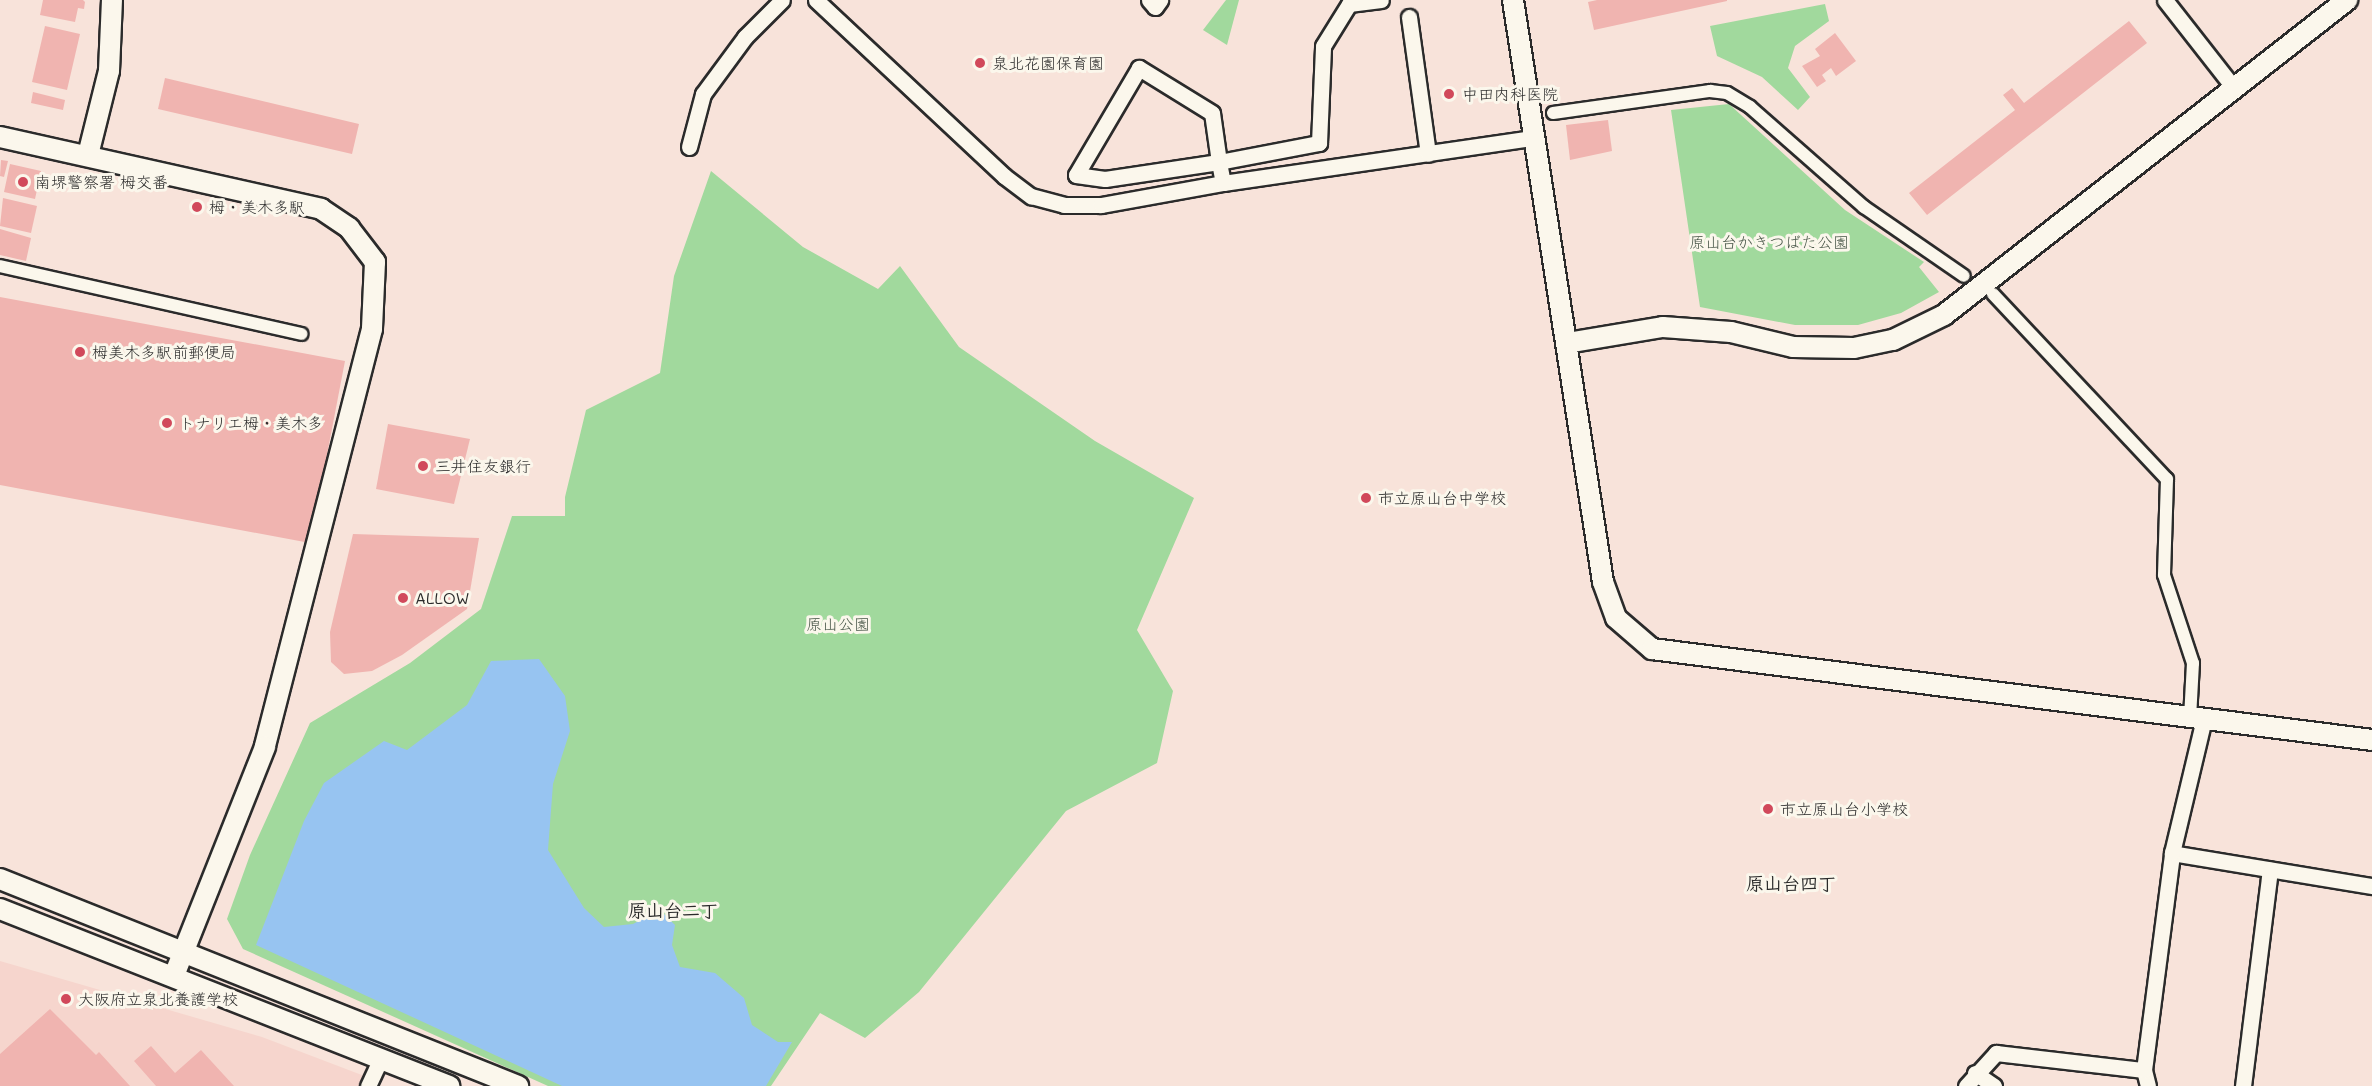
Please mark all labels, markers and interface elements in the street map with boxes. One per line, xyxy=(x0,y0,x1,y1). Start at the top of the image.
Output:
place label: 泉北花園保育園 xyxy=(992,53,1104,73)
marker: 泉北花園保育園 xyxy=(973,56,987,70)
place label: 中田内科医院 xyxy=(1462,84,1558,104)
marker: 中田内科医院 xyxy=(1440,85,1458,103)
place label: 南堺警察署 栂交番 xyxy=(35,172,168,192)
marker: 南堺警察署 栂交番 xyxy=(16,175,30,189)
place label: 栂・美木多駅 xyxy=(209,197,305,217)
marker: 栂・美木多駅 xyxy=(190,200,204,214)
park label: 原山台かきつばた公園 xyxy=(1689,232,1849,252)
place label: 栂美木多駅前郵便局 xyxy=(92,342,236,362)
marker: 栂美木多駅前郵便局 xyxy=(73,345,87,359)
place label: トナリエ栂・美木多 xyxy=(179,413,323,433)
marker: トナリエ栂・美木多 xyxy=(160,416,174,430)
place label: 三井住友銀行 xyxy=(435,456,531,476)
marker: 三井住友銀行 xyxy=(416,459,430,473)
place label: 市立原山台中学校 xyxy=(1378,488,1506,508)
marker: 市立原山台中学校 xyxy=(1359,491,1373,505)
place label: ALLOW xyxy=(415,588,470,608)
marker: ALLOW xyxy=(396,591,410,605)
park label: 原山公園 xyxy=(806,614,870,634)
place label: 市立原山台小学校 xyxy=(1780,799,1908,819)
marker: 市立原山台小学校 xyxy=(1761,802,1775,816)
district label: 原山台四丁 xyxy=(1746,872,1836,894)
district label: 原山台二丁 xyxy=(628,899,718,921)
place label: 大阪府立泉北養護学校 xyxy=(78,989,238,1009)
marker: 大阪府立泉北養護学校 xyxy=(59,992,73,1006)

